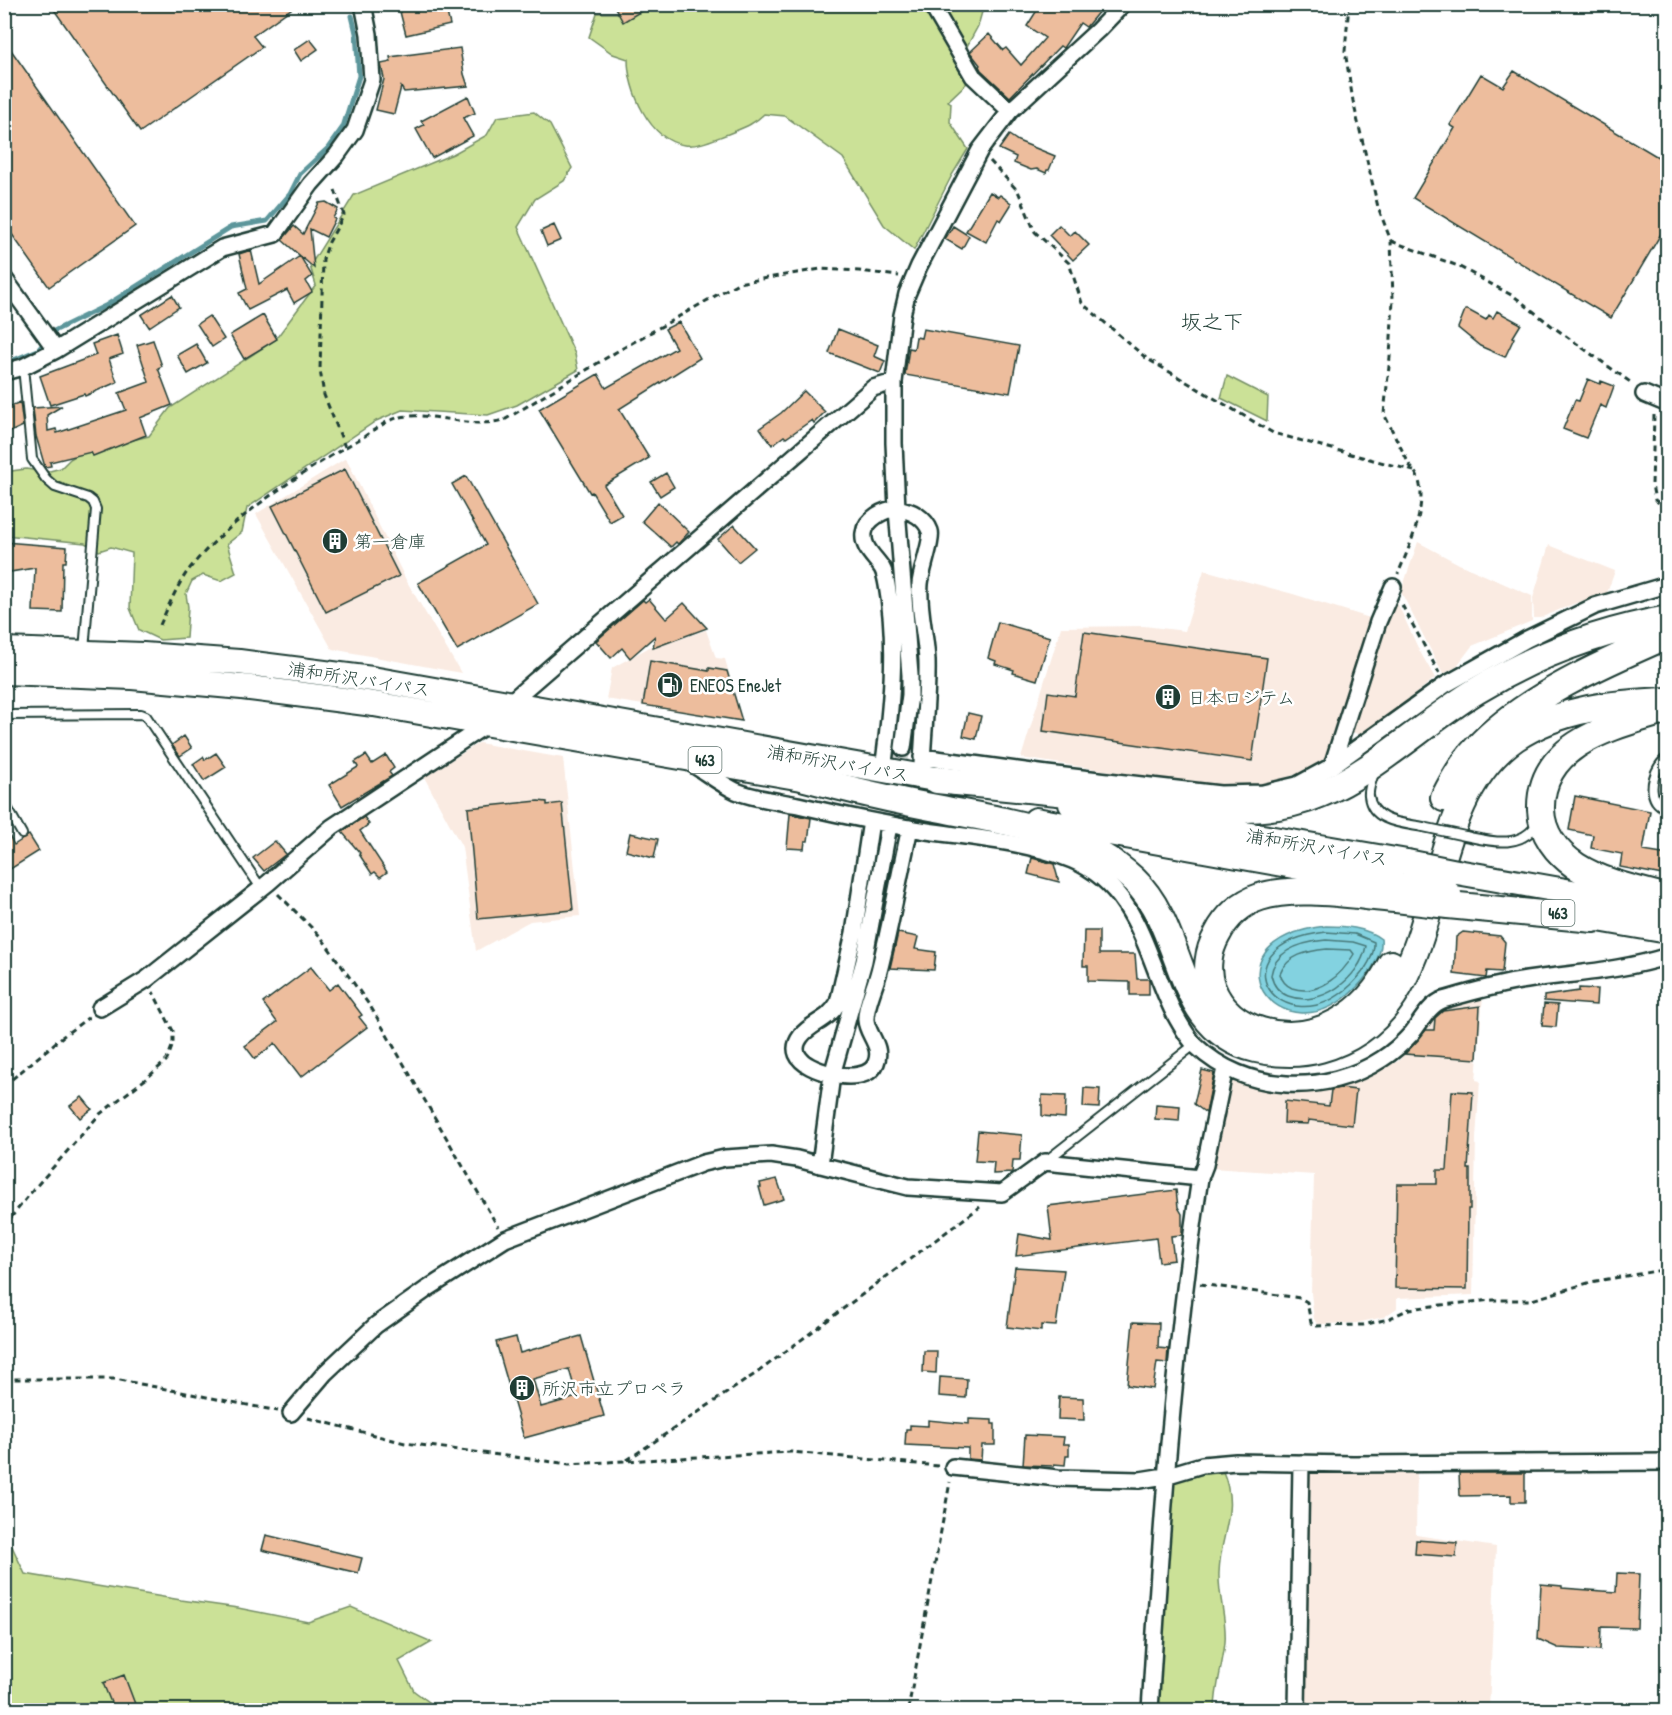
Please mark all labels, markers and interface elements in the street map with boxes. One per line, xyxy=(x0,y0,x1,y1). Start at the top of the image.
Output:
district label: 坂之下 xyxy=(1181,307,1244,336)
building icon: 第一倉庫 xyxy=(320,526,350,556)
place label: 第一倉庫 xyxy=(354,529,426,554)
street label: 浦和所沢バイパス xyxy=(286,655,432,703)
fuel station icon: ENEOS EneJet xyxy=(655,670,685,700)
place label: ENEOS EneJet xyxy=(690,673,782,698)
building icon: 日本ロジテム xyxy=(1153,682,1183,712)
place label: 日本ロジテム xyxy=(1188,685,1295,710)
street label: 浦和所沢バイパス xyxy=(765,738,911,788)
road number: 463 xyxy=(688,747,722,773)
street label: 浦和所沢バイパス xyxy=(1244,822,1390,872)
road number: 463 xyxy=(1542,900,1574,926)
building icon: 所沢市立プロペラ xyxy=(507,1373,537,1403)
place label: 所沢市立プロペラ xyxy=(542,1376,686,1401)

